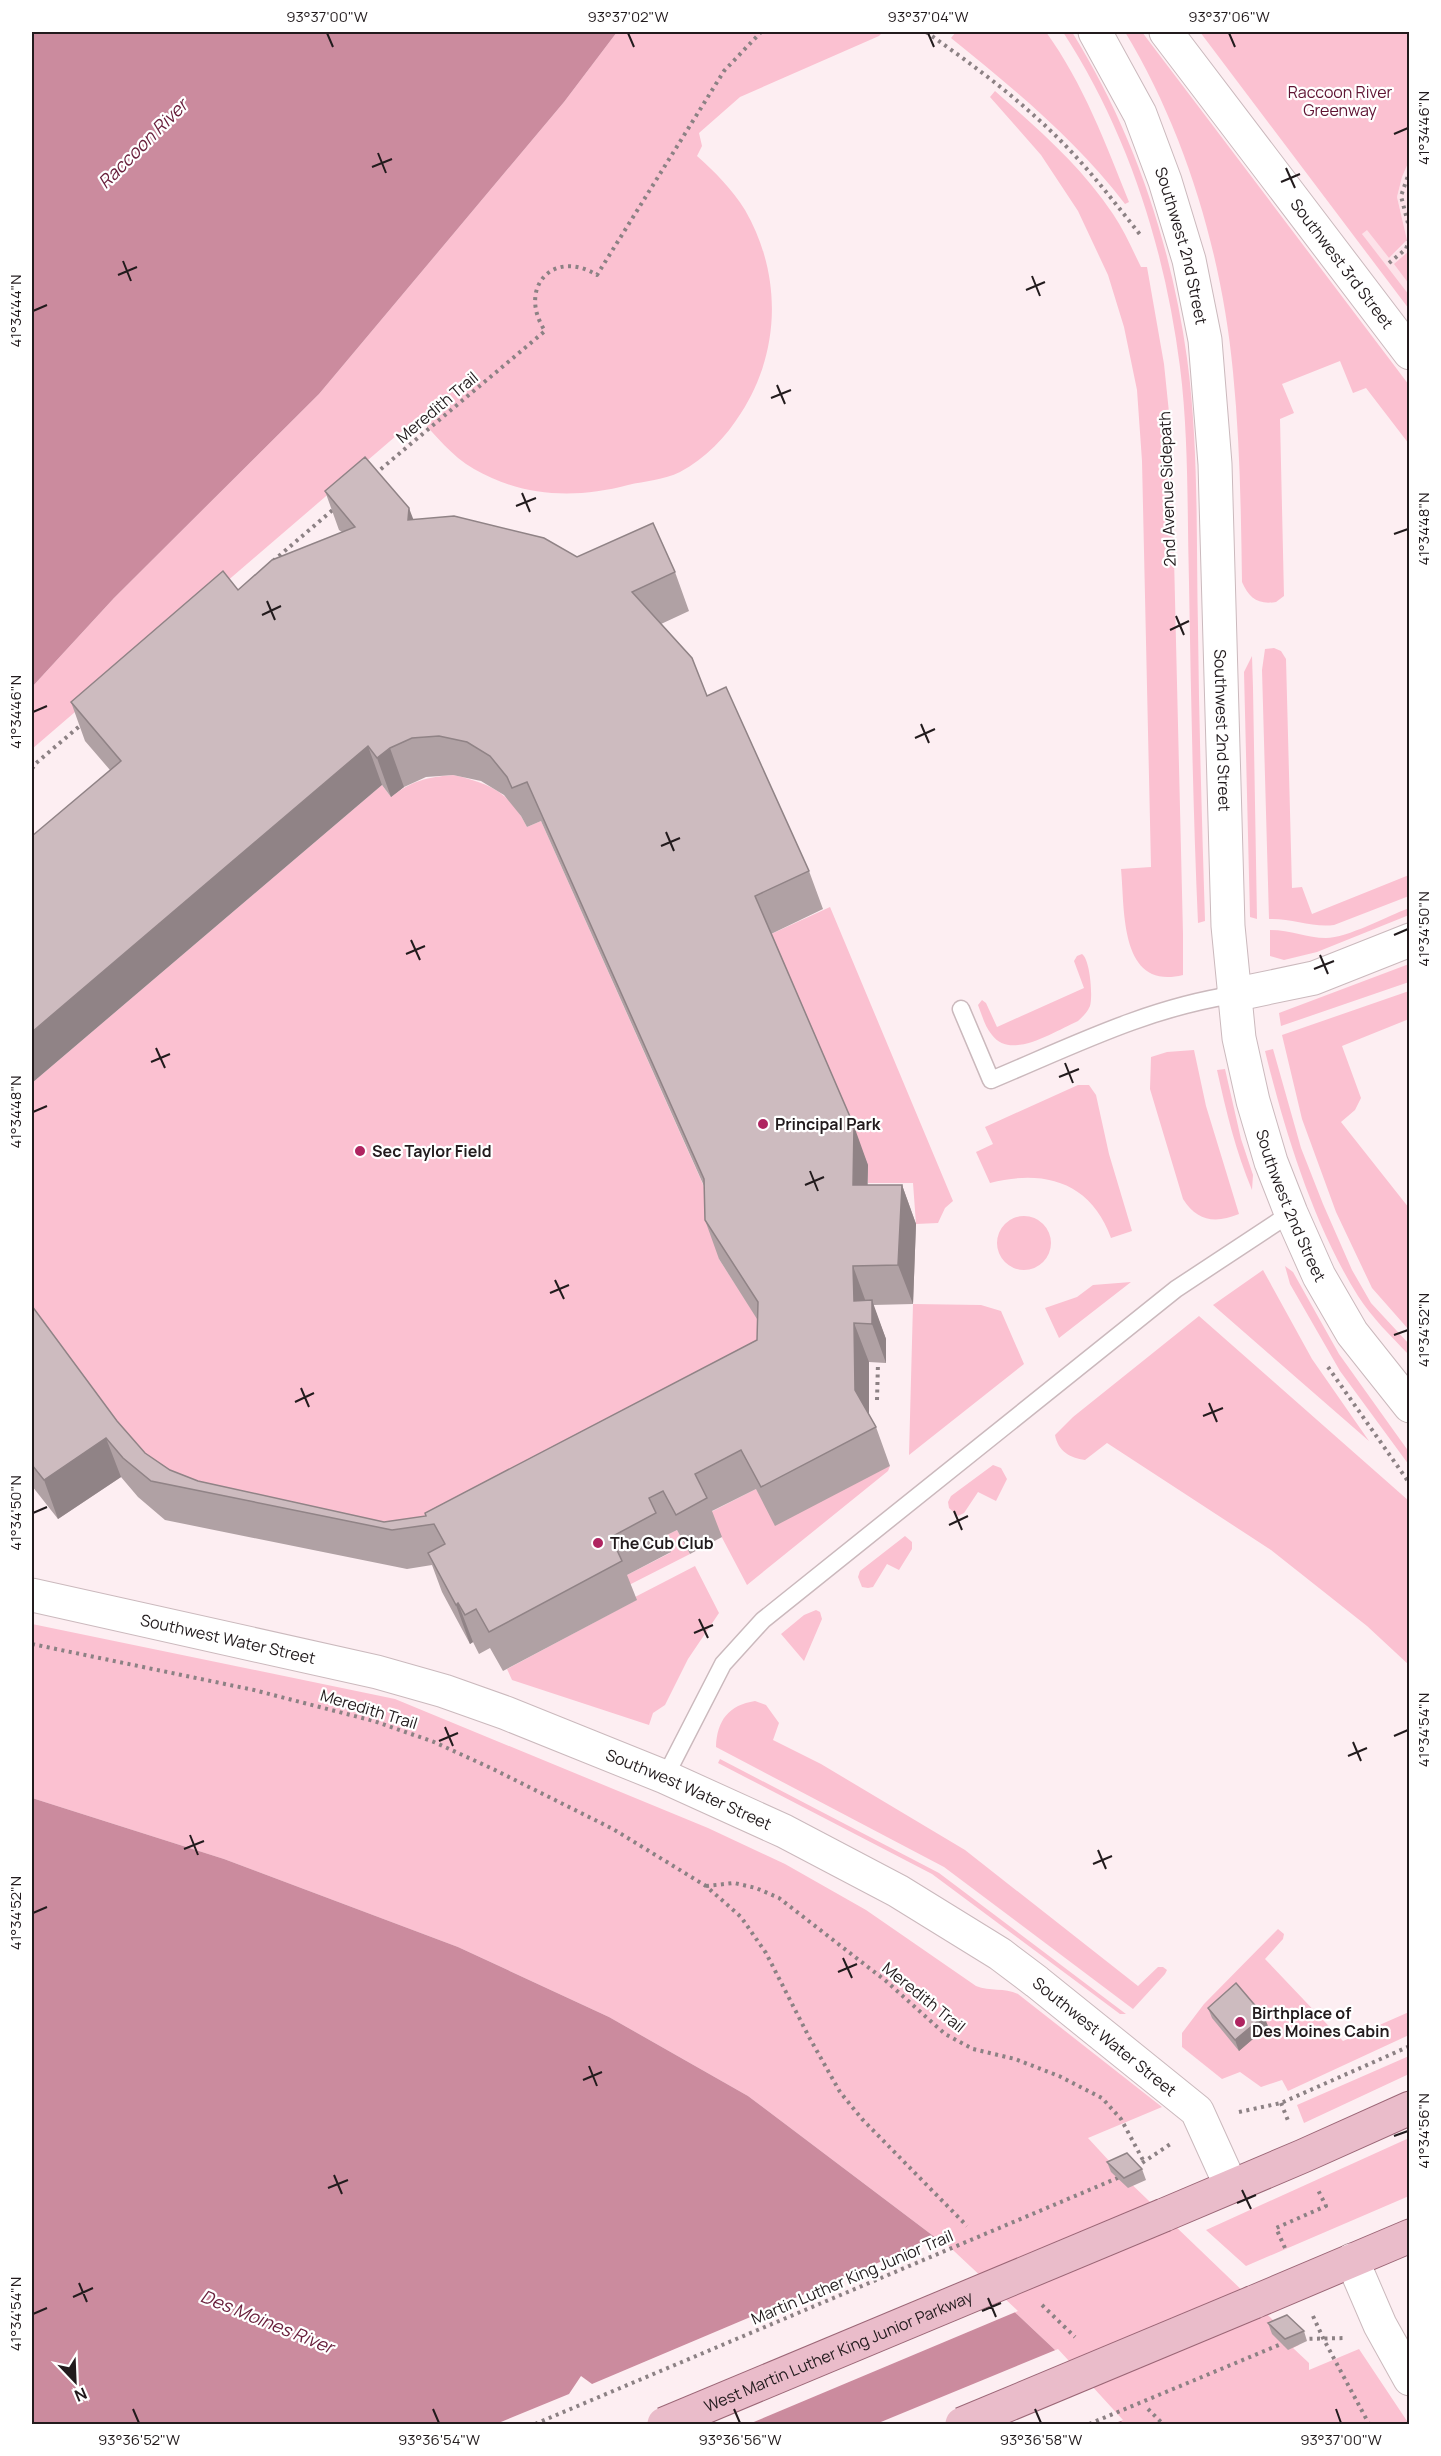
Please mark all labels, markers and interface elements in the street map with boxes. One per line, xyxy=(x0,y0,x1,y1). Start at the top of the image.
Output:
text: 93°37'00"W xyxy=(286,6,368,27)
text: 93°37'02"W xyxy=(588,6,669,27)
text: 93°37'04"W xyxy=(888,6,968,27)
text: 93°37'06"W xyxy=(1188,6,1270,27)
park label: Raccoon River Greenway xyxy=(1288,81,1393,121)
water label: Raccoon River xyxy=(92,91,194,193)
text: 41°34'46"N xyxy=(1413,91,1434,165)
street label: Southwest 2nd Street xyxy=(1150,164,1213,327)
street label: Southwest 3rd Street xyxy=(1285,194,1399,333)
text: 41°34'44"N xyxy=(5,274,26,348)
street label: Meredith Trail xyxy=(391,366,483,448)
street label: 2nd Avenue Sidepath xyxy=(1153,411,1181,567)
text: 41°34'48"N xyxy=(1413,492,1434,566)
street label: Southwest 2nd Street xyxy=(1209,649,1236,812)
text: 41°34'46"N xyxy=(5,675,26,749)
text: 41°34'50"N xyxy=(1413,891,1434,967)
text: 41°34'48"N xyxy=(5,1075,26,1149)
place label: Principal Park xyxy=(775,1113,881,1135)
marker: Principal Park xyxy=(756,1117,770,1131)
street label: Southwest 2nd Street xyxy=(1251,1127,1331,1286)
place label: Sec Taylor Field xyxy=(372,1140,492,1162)
marker: Sec Taylor Field xyxy=(353,1144,367,1158)
text: 41°34'52"N xyxy=(1413,1293,1434,1367)
text: 41°34'50"N xyxy=(5,1475,26,1551)
place label: The Cub Club xyxy=(610,1532,714,1554)
marker: The Cub Club xyxy=(591,1536,605,1550)
street label: Southwest Water Street xyxy=(139,1609,318,1669)
street label: Meredith Trail xyxy=(318,1684,420,1734)
text: 41°34'54"N xyxy=(1413,1693,1434,1767)
street label: Southwest Water Street xyxy=(603,1743,775,1835)
text: 41°34'52"N xyxy=(5,1876,26,1950)
street label: Meredith Trail xyxy=(878,1957,970,2037)
street label: Southwest Water Street xyxy=(1028,1972,1181,2101)
place label: Birthplace of Des Moines Cabin xyxy=(1252,2002,1390,2042)
marker: Birthplace of Des Moines Cabin xyxy=(1233,2015,1247,2029)
text: 41°34'56"N xyxy=(1413,2093,1434,2169)
street label: Martin Luther King Junior Trail xyxy=(748,2224,956,2330)
text: 41°34'54"N xyxy=(5,2277,26,2351)
water label: Des Moines River xyxy=(197,2284,340,2360)
street label: West Martin Luther King Junior Parkway xyxy=(701,2285,976,2417)
north arrow xyxy=(45,2351,105,2411)
text: N xyxy=(71,2382,90,2407)
text: 93°36'52"W xyxy=(98,2429,180,2450)
text: 93°36'54"W xyxy=(398,2429,480,2450)
text: 93°36'56"W xyxy=(698,2429,782,2450)
text: 93°36'58"W xyxy=(1000,2429,1082,2450)
text: 93°37'00"W xyxy=(1300,2429,1382,2450)

